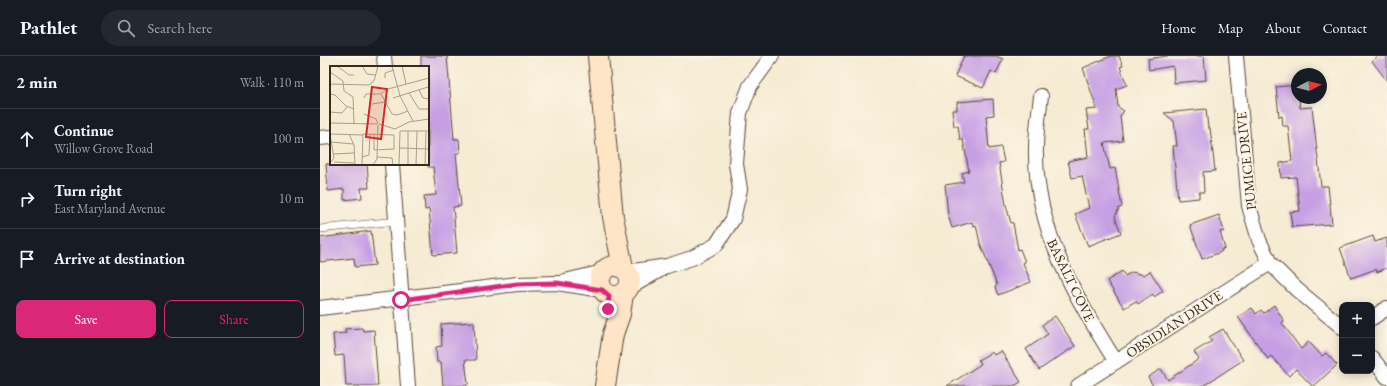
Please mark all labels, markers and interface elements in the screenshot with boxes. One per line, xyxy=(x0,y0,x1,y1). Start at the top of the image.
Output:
search box xyxy=(101,10,381,46)
text: Pathlet xyxy=(20,15,77,40)
icon: search xyxy=(115,17,137,39)
text: Search here xyxy=(147,18,212,37)
text: Home xyxy=(1161,19,1196,37)
text: Map xyxy=(1218,19,1243,37)
text: About xyxy=(1265,19,1301,37)
text: Contact xyxy=(1323,19,1367,37)
inset map xyxy=(330,66,429,165)
north arrow xyxy=(1291,68,1327,104)
text: 2 min xyxy=(16,71,57,93)
text: Walk · 110 m xyxy=(240,74,304,91)
street label: PUMICE DRIVE xyxy=(1232,111,1260,211)
text: Continue xyxy=(54,121,114,140)
icon: ahead xyxy=(16,128,38,150)
text: 100 m xyxy=(273,130,304,147)
text: Willow Grove Road xyxy=(54,140,153,157)
text: Turn right xyxy=(54,181,122,200)
icon: right xyxy=(16,188,38,210)
text: 10 m xyxy=(279,190,304,207)
text: East Maryland Avenue xyxy=(54,200,165,217)
street label: BASALT COVE xyxy=(1043,236,1099,325)
icon: arrive xyxy=(16,248,38,270)
text: Arrive at destination xyxy=(54,249,185,268)
street label: OBSIDIAN DRIVE xyxy=(1122,286,1226,362)
route start xyxy=(392,291,410,309)
button: Save xyxy=(16,300,156,338)
button: Share xyxy=(164,300,304,338)
route end xyxy=(599,300,617,318)
map controls xyxy=(1339,302,1375,374)
button: + xyxy=(1339,302,1375,338)
button: − xyxy=(1339,338,1375,374)

